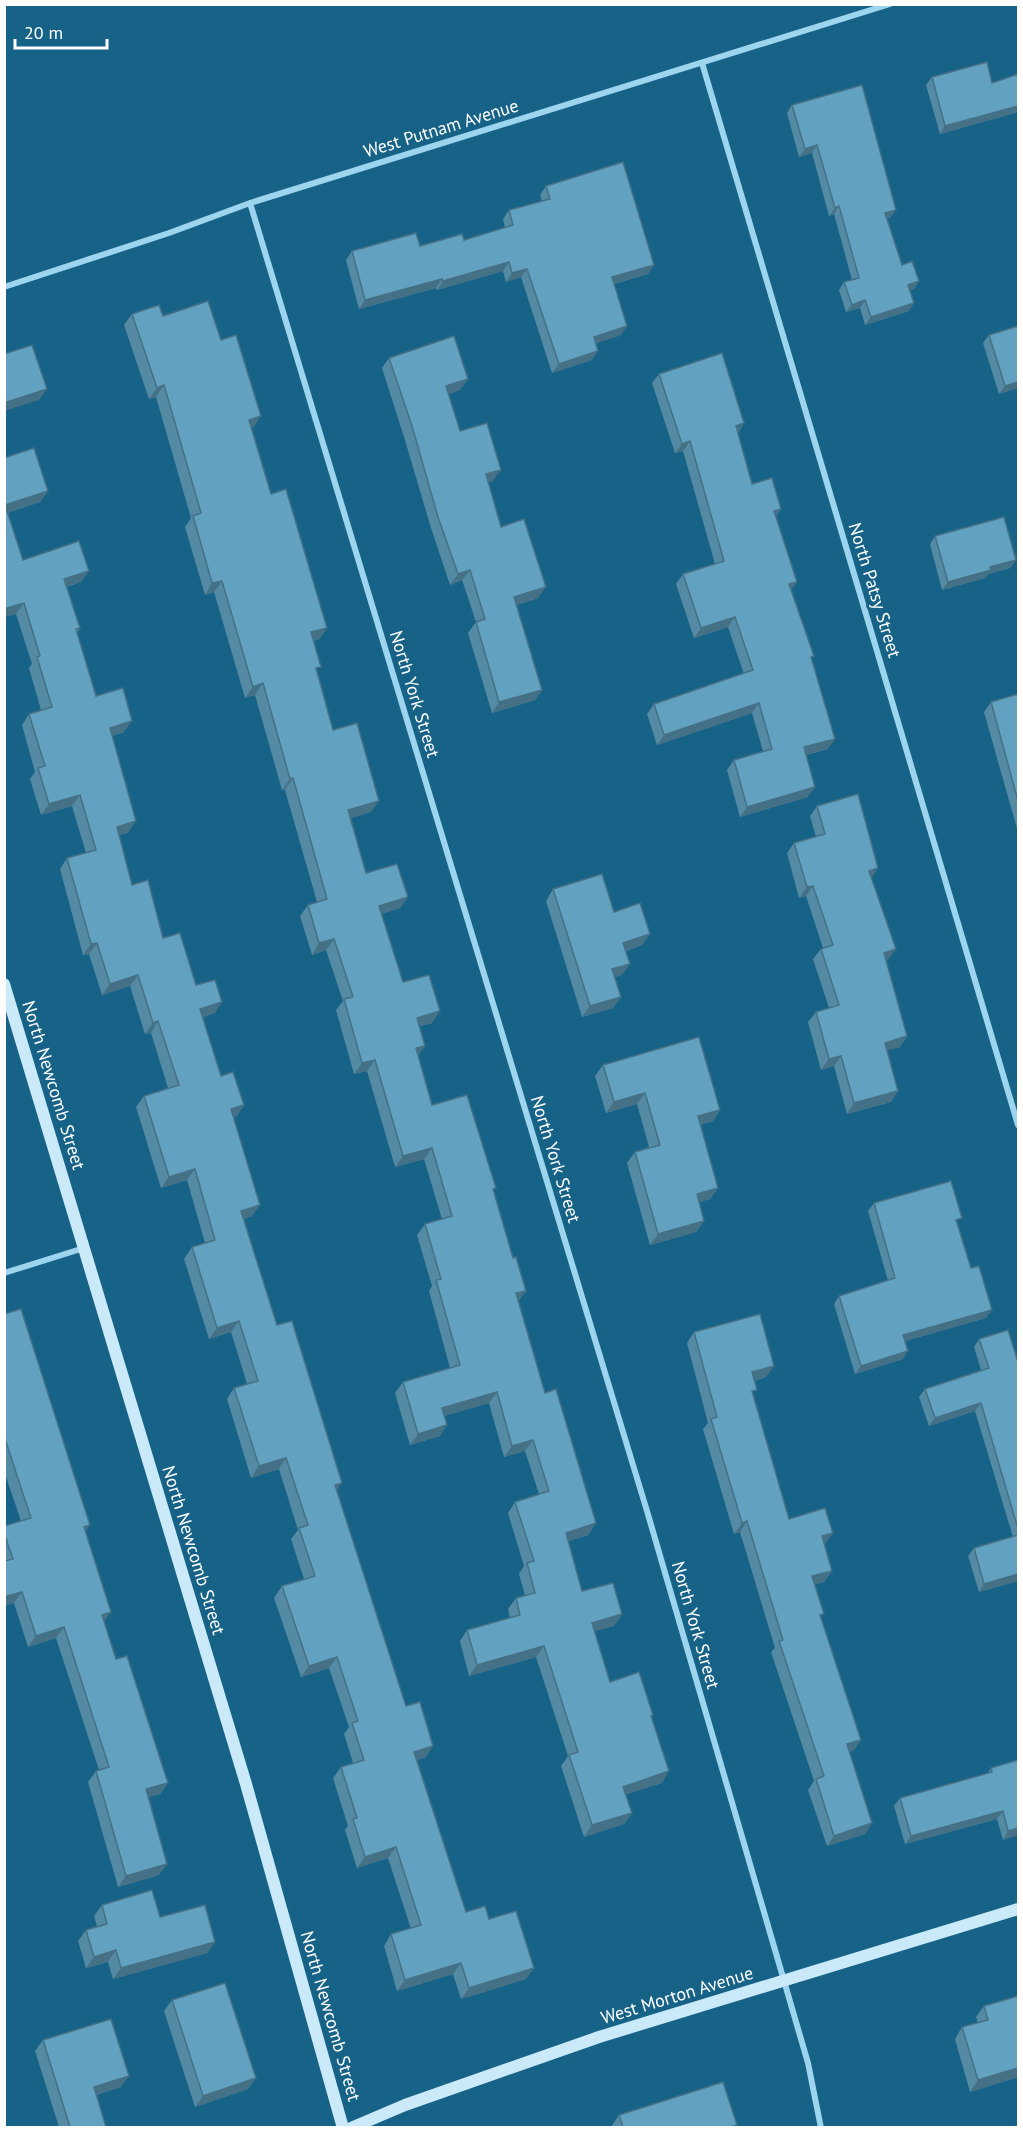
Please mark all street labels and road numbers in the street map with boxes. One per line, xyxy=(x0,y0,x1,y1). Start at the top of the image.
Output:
street label: West Putnam Avenue xyxy=(361,93,521,163)
street label: North Patsy Street xyxy=(844,520,906,660)
street label: North York Street xyxy=(385,628,445,760)
street label: North Newcomb Street xyxy=(17,998,91,1172)
street label: North York Street xyxy=(526,1093,586,1225)
street label: North Newcomb Street xyxy=(157,1463,231,1637)
street label: North York Street xyxy=(667,1558,725,1692)
street label: North Newcomb Street xyxy=(296,1928,366,2104)
street label: West Morton Avenue xyxy=(598,1961,756,2029)

